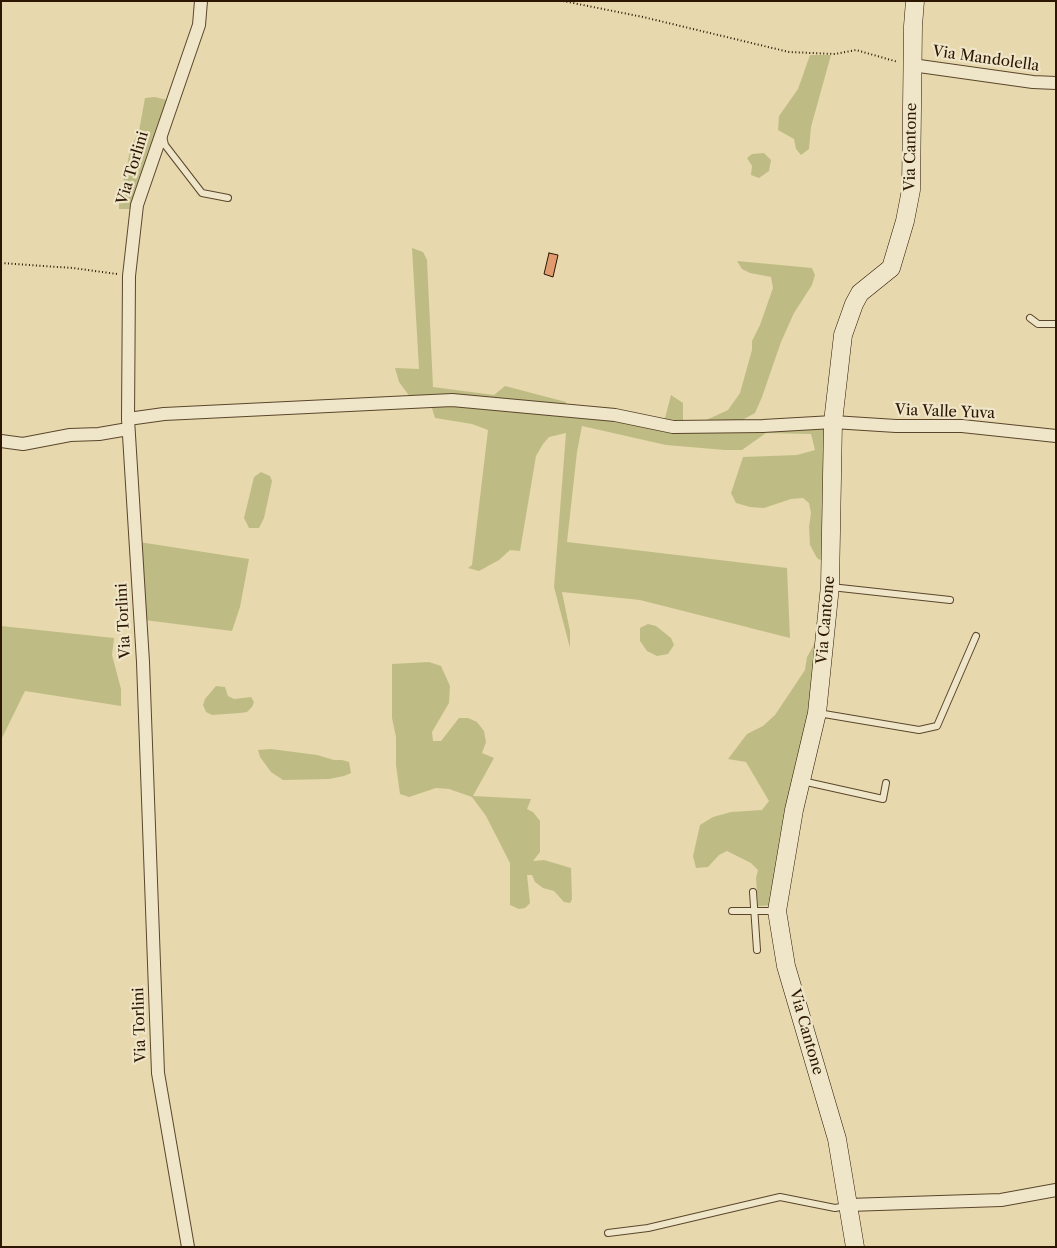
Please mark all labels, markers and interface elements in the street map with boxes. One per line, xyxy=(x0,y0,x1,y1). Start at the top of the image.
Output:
street label: Via Mandolella xyxy=(931,43,1041,75)
street label: Via Cantone xyxy=(901,103,921,191)
street label: Via Torlini xyxy=(113,129,153,207)
street label: Via Valle Yuva xyxy=(895,401,995,423)
street label: Via Cantone xyxy=(813,575,839,665)
street label: Via Torlini xyxy=(113,583,135,659)
street label: Via Torlini xyxy=(130,987,150,1063)
street label: Via Cantone xyxy=(785,987,827,1077)

